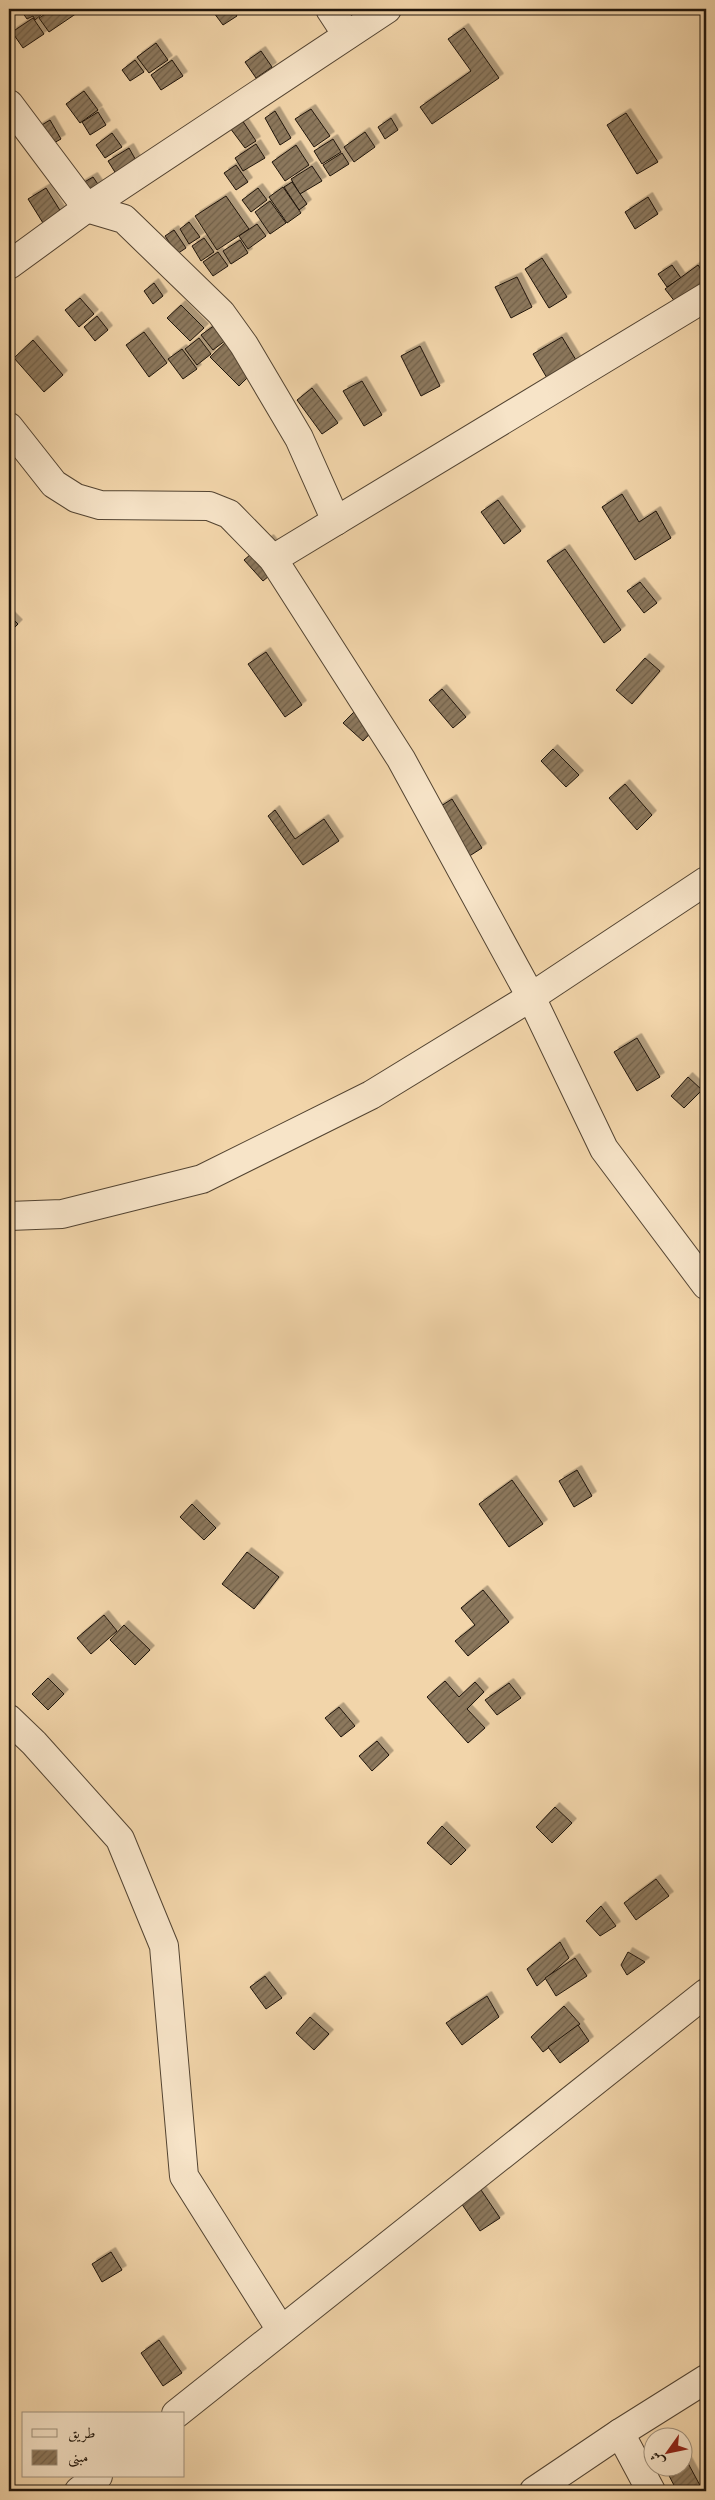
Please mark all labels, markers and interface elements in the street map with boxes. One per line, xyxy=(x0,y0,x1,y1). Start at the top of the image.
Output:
legend xyxy=(22,2412,185,2478)
text: طريق xyxy=(68,2424,95,2443)
north arrow xyxy=(642,2428,692,2478)
text: مبنى xyxy=(68,2448,88,2468)
text: ش xyxy=(647,2448,669,2469)

